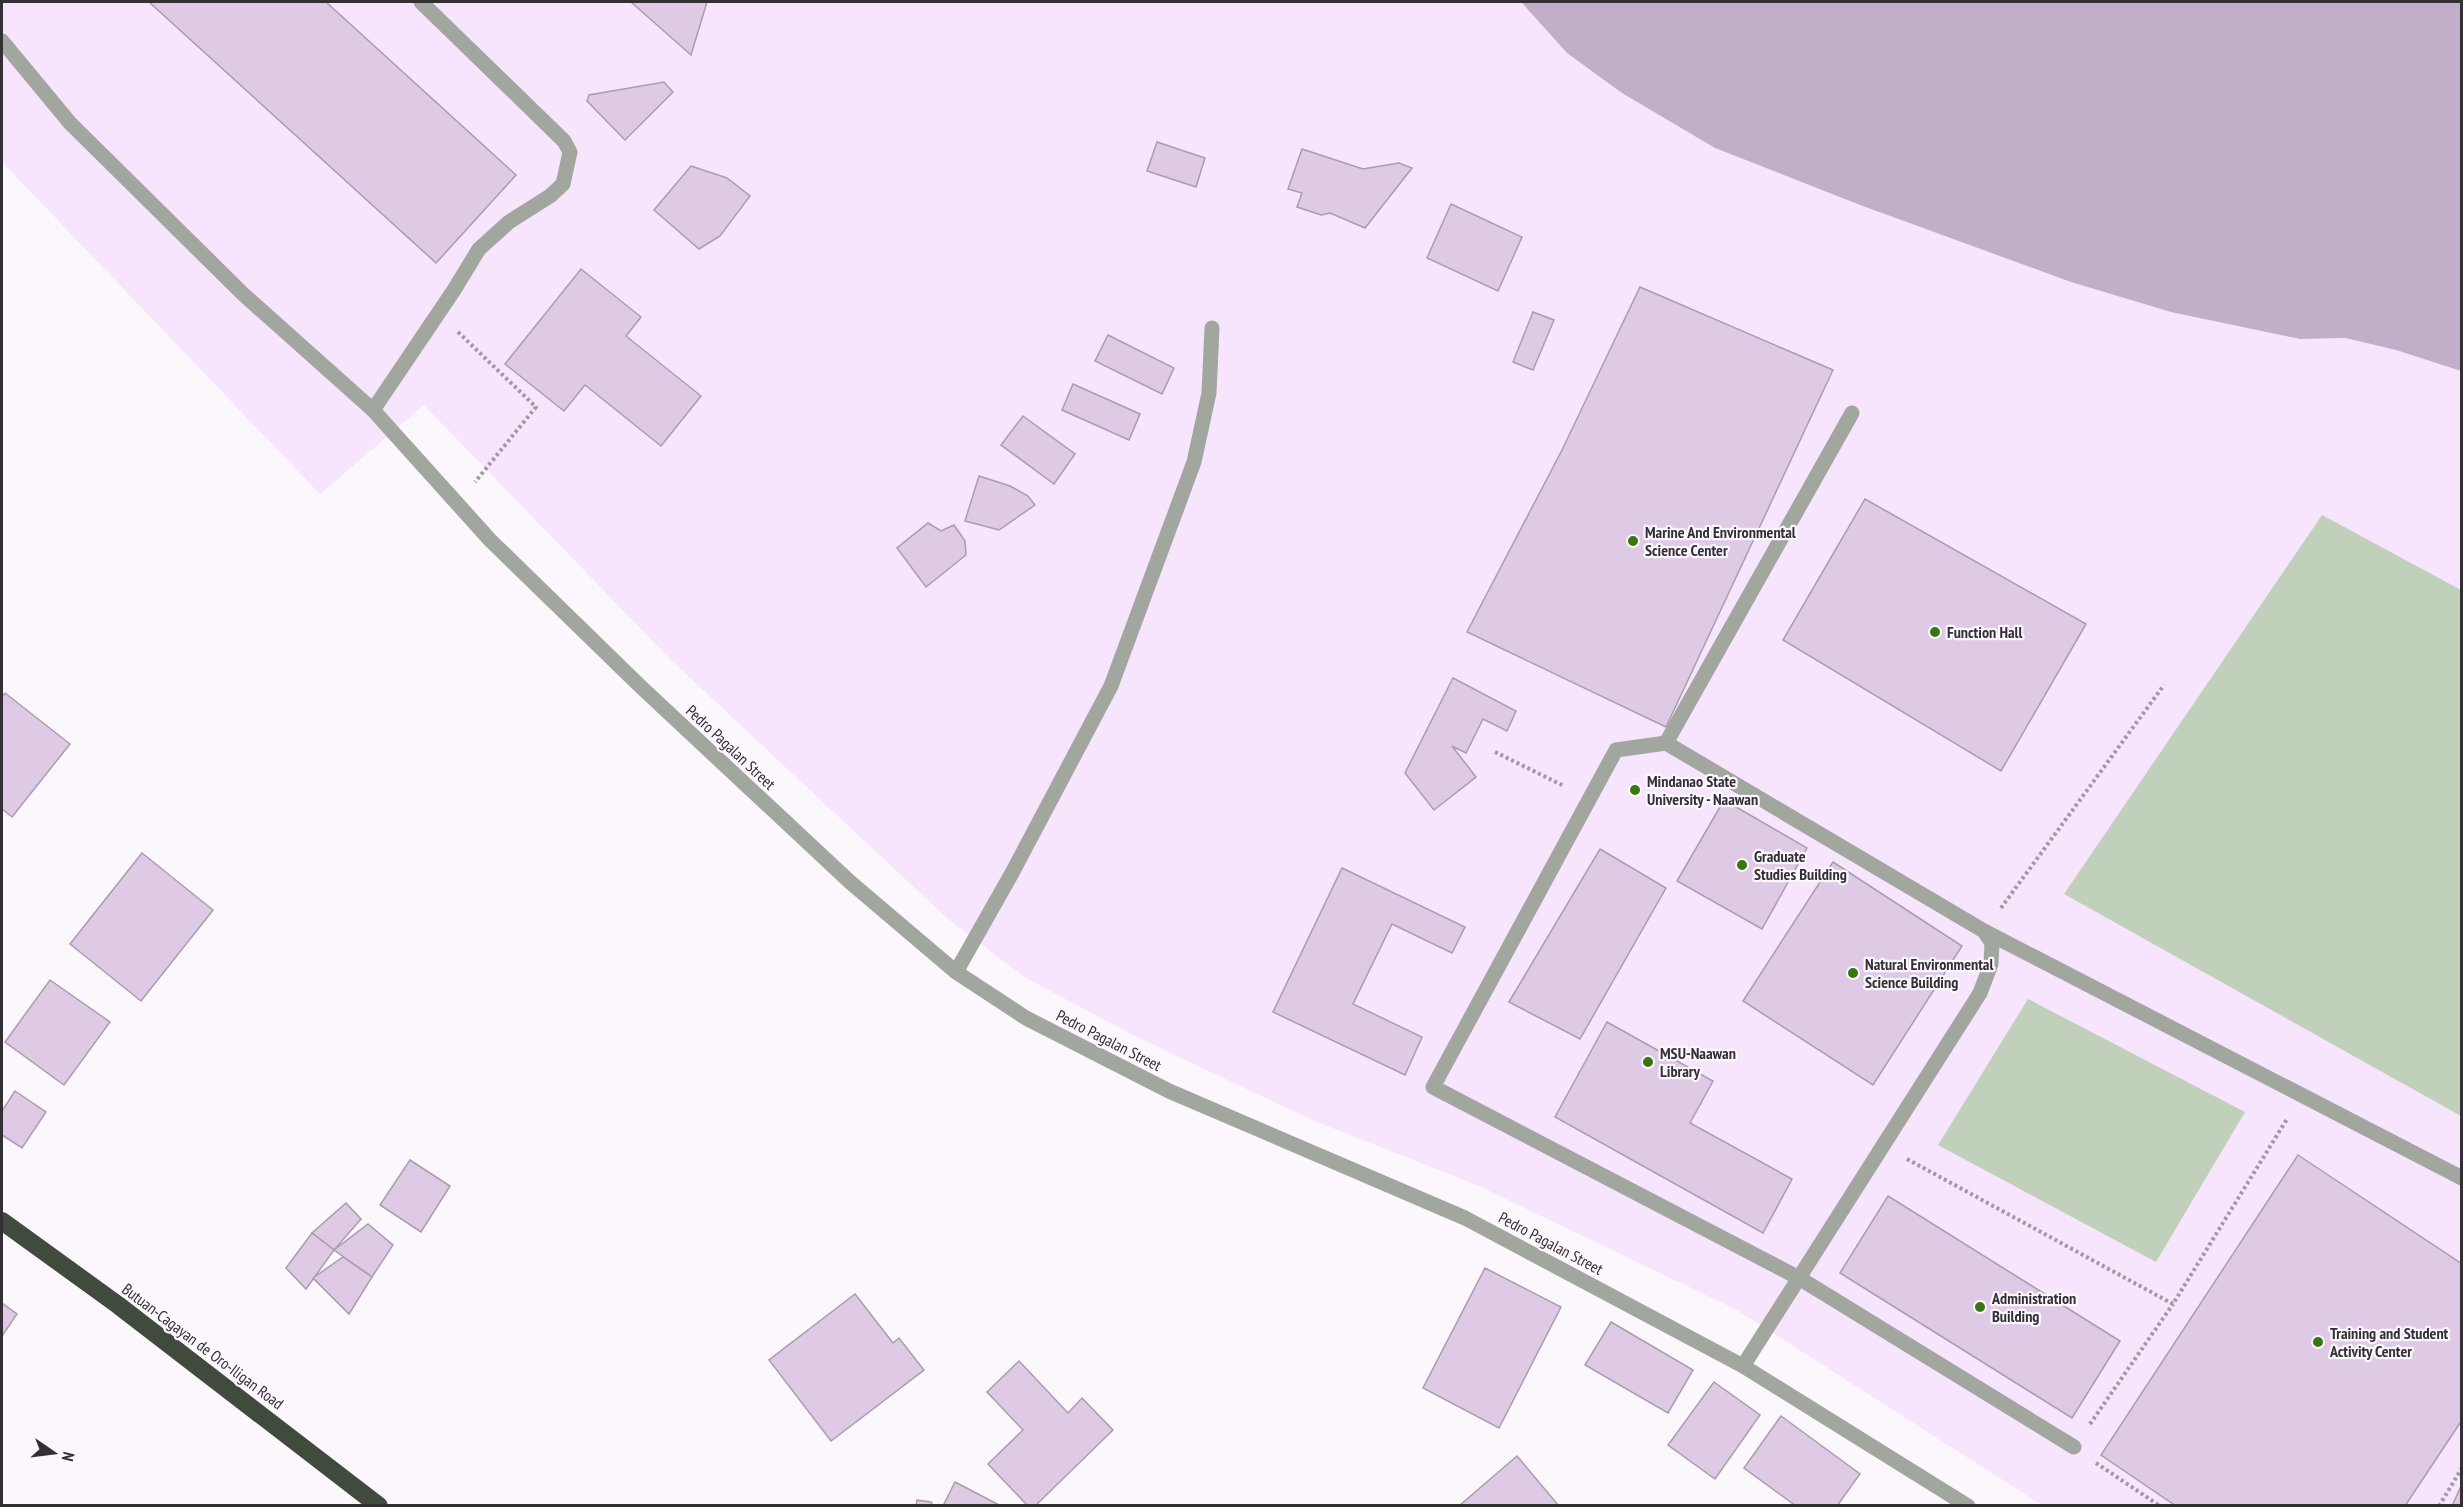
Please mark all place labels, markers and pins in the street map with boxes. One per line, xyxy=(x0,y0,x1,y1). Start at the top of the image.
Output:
place label: Marine And Environmental Science Center xyxy=(1645,522,1796,560)
marker: Marine And Environmental Science Center xyxy=(1626,534,1640,548)
place label: Function Hall xyxy=(1947,622,2022,642)
marker: Function Hall xyxy=(1928,625,1942,639)
place label: Mindanao State University - Naawan xyxy=(1647,771,1758,809)
marker: Mindanao State University - Naawan xyxy=(1628,783,1642,797)
place label: Graduate Studies Building xyxy=(1754,846,1847,884)
marker: Graduate Studies Building xyxy=(1735,858,1749,872)
place label: Natural Environmental Science Building xyxy=(1865,954,1993,992)
marker: Natural Environmental Science Building xyxy=(1846,966,1860,980)
place label: MSU-Naawan Library xyxy=(1660,1043,1736,1081)
marker: MSU-Naawan Library xyxy=(1641,1055,1655,1069)
place label: Administration Building xyxy=(1991,1288,2076,1326)
marker: Administration Building xyxy=(1973,1300,1987,1314)
place label: Training and Student Activity Center xyxy=(2329,1323,2449,1361)
marker: Training and Student Activity Center xyxy=(2311,1335,2325,1349)

